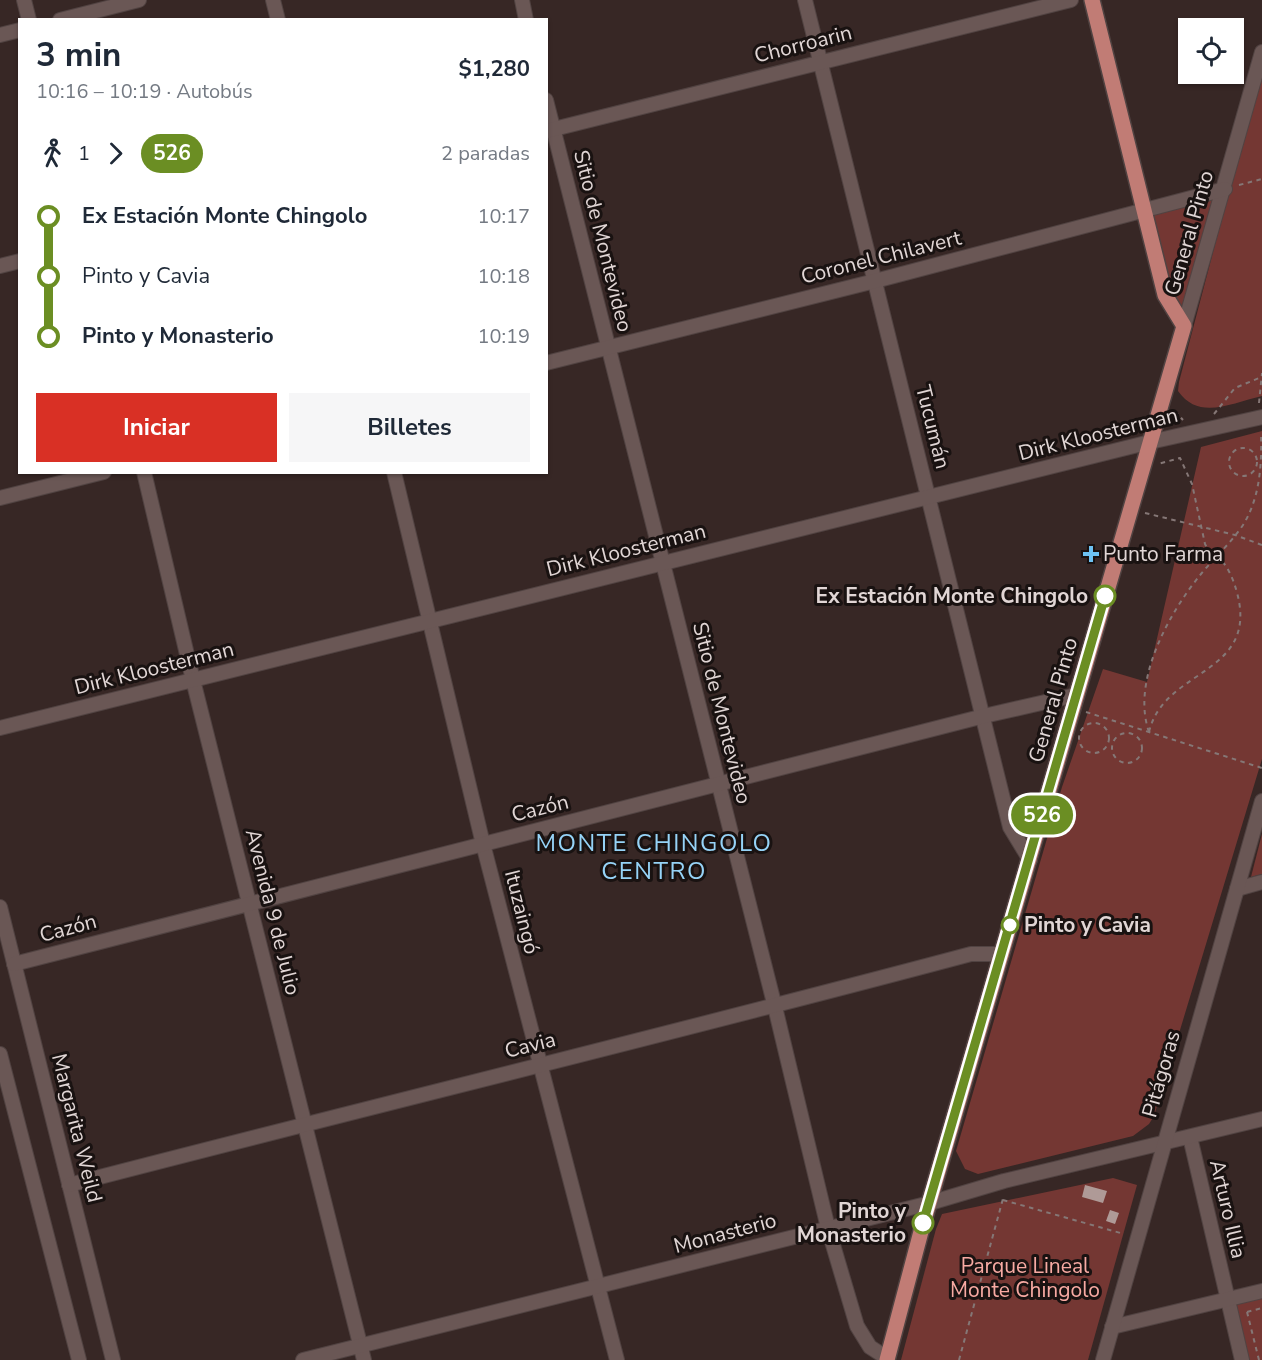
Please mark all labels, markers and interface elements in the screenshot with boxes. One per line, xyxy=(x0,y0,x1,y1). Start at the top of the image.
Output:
street label: Chorroarin xyxy=(751,18,855,70)
map controls xyxy=(1178,18,1244,84)
button: locate xyxy=(1178,18,1244,84)
text: 3 min xyxy=(36,33,121,78)
text: $1,280 xyxy=(459,54,530,84)
text: 10:16 – 10:19 · Autobús xyxy=(36,78,253,105)
icon: walk xyxy=(36,137,69,170)
icon: forward xyxy=(99,137,132,170)
text: 526 xyxy=(153,139,191,167)
text: 1 xyxy=(78,140,90,167)
text: 2 paradas xyxy=(441,140,530,167)
street label: Sitio de Montevideo xyxy=(567,147,639,335)
street label: General Pinto xyxy=(1158,167,1220,299)
text: Ex Estación Monte Chingolo xyxy=(82,201,367,231)
text: 10:17 xyxy=(477,203,530,230)
street label: Coronel Chilavert xyxy=(798,223,965,290)
text: Pinto y Cavia xyxy=(82,261,210,291)
text: 10:18 xyxy=(477,263,530,290)
text: Pinto y Monasterio xyxy=(82,321,274,351)
text: 10:19 xyxy=(477,323,530,350)
street label: Tucumán xyxy=(909,382,957,472)
button: Iniciar xyxy=(36,393,277,462)
button: Billetes xyxy=(289,393,530,462)
street label: Dirk Kloosterman xyxy=(1015,401,1181,467)
street label: Dirk Kloosterman xyxy=(543,517,709,583)
place label: Punto Farma xyxy=(1103,540,1223,568)
marker: Punto Farma xyxy=(1084,547,1098,561)
place label: Ex Estación Monte Chingolo xyxy=(816,582,1088,610)
marker: Ex Estación Monte Chingolo xyxy=(1094,585,1116,607)
street label: Sitio de Montevideo xyxy=(686,619,758,807)
street label: General Pinto xyxy=(1022,634,1084,766)
street label: Dirk Kloosterman xyxy=(71,635,237,701)
street label: Cazón xyxy=(508,787,572,829)
line badge: 526 xyxy=(1008,796,1076,834)
text: 526 xyxy=(1023,801,1061,829)
street label: Avenida 9 de Julio xyxy=(239,826,307,998)
district label: MONTE CHINGOLO CENTRO xyxy=(535,827,773,887)
street label: Ituzaingó xyxy=(498,867,546,957)
street label: Cazón xyxy=(36,907,100,949)
place label: Pinto y Cavia xyxy=(1024,911,1151,939)
marker: Pinto y Cavia xyxy=(1001,916,1019,934)
street label: Cavia xyxy=(502,1025,558,1065)
street label: Pitágoras xyxy=(1135,1027,1187,1121)
street label: Margarita Weild xyxy=(45,1051,109,1205)
street label: Arturo Illia xyxy=(1203,1157,1253,1261)
place label: Pinto y Monasterio xyxy=(797,1197,907,1249)
street label: Monasterio xyxy=(671,1206,779,1260)
marker: Pinto y Monasterio xyxy=(912,1212,934,1234)
park label: Parque Lineal Monte Chingolo xyxy=(950,1252,1100,1304)

